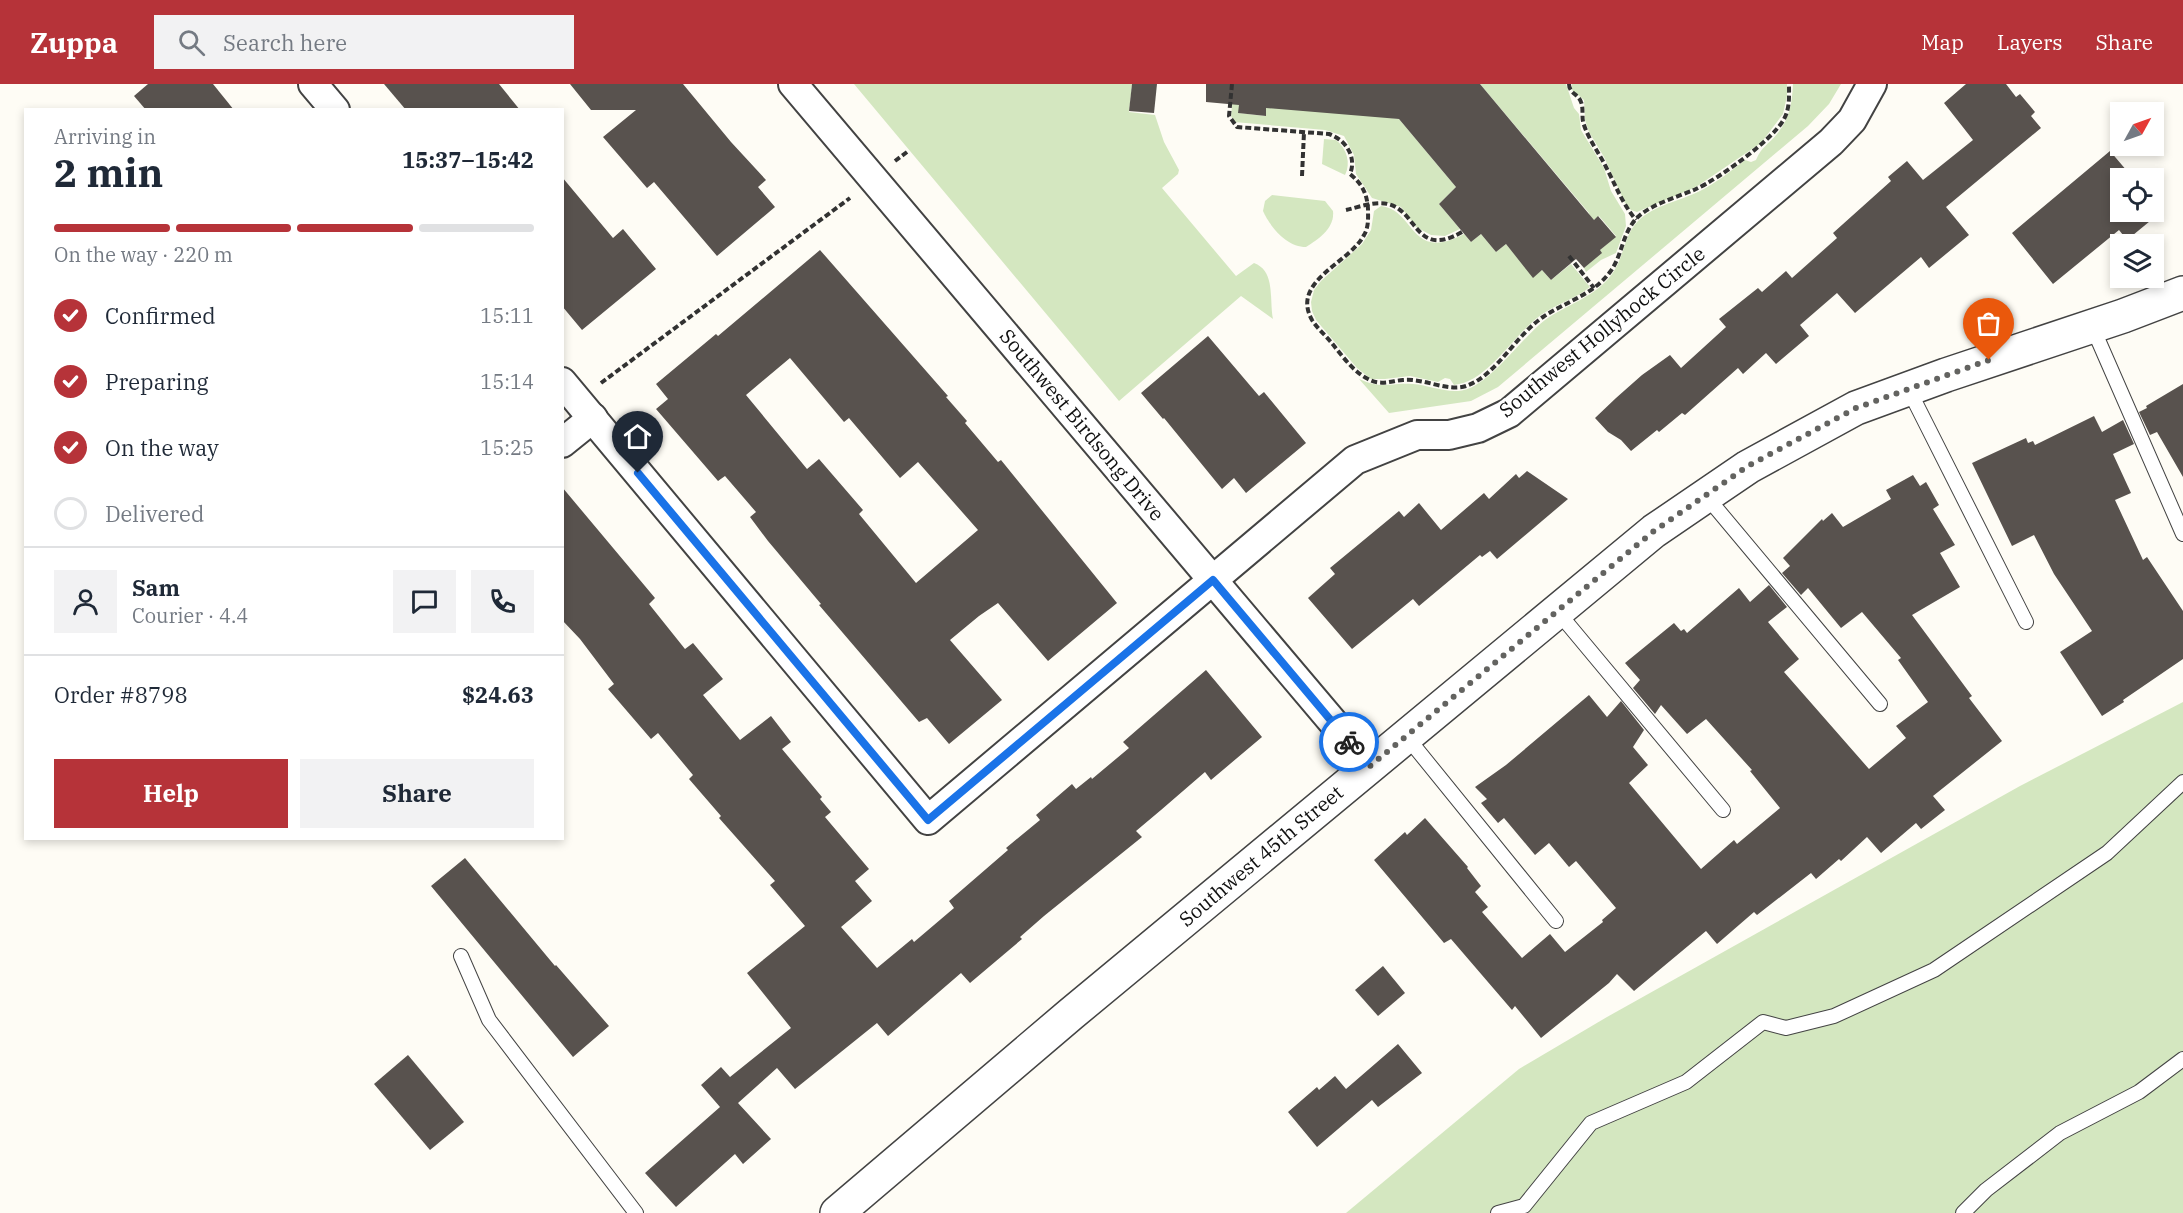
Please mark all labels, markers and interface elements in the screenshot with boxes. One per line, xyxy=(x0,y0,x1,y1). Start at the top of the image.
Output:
search box xyxy=(154,15,574,69)
text: Zuppa xyxy=(30,24,118,61)
icon: search xyxy=(175,26,208,59)
text: Search here xyxy=(223,28,347,57)
text: Map xyxy=(1921,28,1964,56)
text: Layers xyxy=(1997,28,2063,56)
text: Share xyxy=(2096,28,2153,56)
north arrow xyxy=(2110,102,2164,156)
map controls xyxy=(2110,102,2164,288)
text: Arriving in xyxy=(54,123,156,150)
text: 15:37–15:42 xyxy=(402,145,534,174)
text: 2 min xyxy=(54,147,163,198)
button: locate xyxy=(2110,168,2164,222)
button: layers xyxy=(2110,234,2164,288)
street label: Southwest Hollyhock Circle xyxy=(1493,240,1710,423)
text: On the way · 220 m xyxy=(54,241,233,268)
pin xyxy=(1963,298,2014,360)
icon: check xyxy=(54,299,87,332)
text: Confirmed xyxy=(105,301,216,330)
text: 15:11 xyxy=(480,302,534,329)
icon: bag xyxy=(1972,307,2005,340)
street label: Southwest Birdsong Drive xyxy=(994,323,1171,526)
icon: check xyxy=(54,365,87,398)
text: Preparing xyxy=(105,367,209,396)
text: 15:14 xyxy=(480,368,534,395)
pin xyxy=(612,411,663,473)
icon: home xyxy=(621,420,654,453)
icon: check xyxy=(54,431,87,464)
text: On the way xyxy=(105,433,219,462)
text: 15:25 xyxy=(480,434,534,461)
text: Delivered xyxy=(105,499,204,528)
button: person xyxy=(54,570,117,633)
button: chat xyxy=(393,570,456,633)
button: phone xyxy=(471,570,534,633)
text: Sam xyxy=(132,573,180,602)
text: Courier · 4.4 xyxy=(132,602,248,629)
text: Order #8798 xyxy=(54,680,188,709)
text: $24.63 xyxy=(462,680,534,709)
courier xyxy=(1319,712,1379,772)
icon: bike xyxy=(1333,726,1366,759)
button: Help xyxy=(54,759,288,828)
button: Share xyxy=(300,759,534,828)
street label: Southwest 45th Street xyxy=(1173,779,1348,932)

